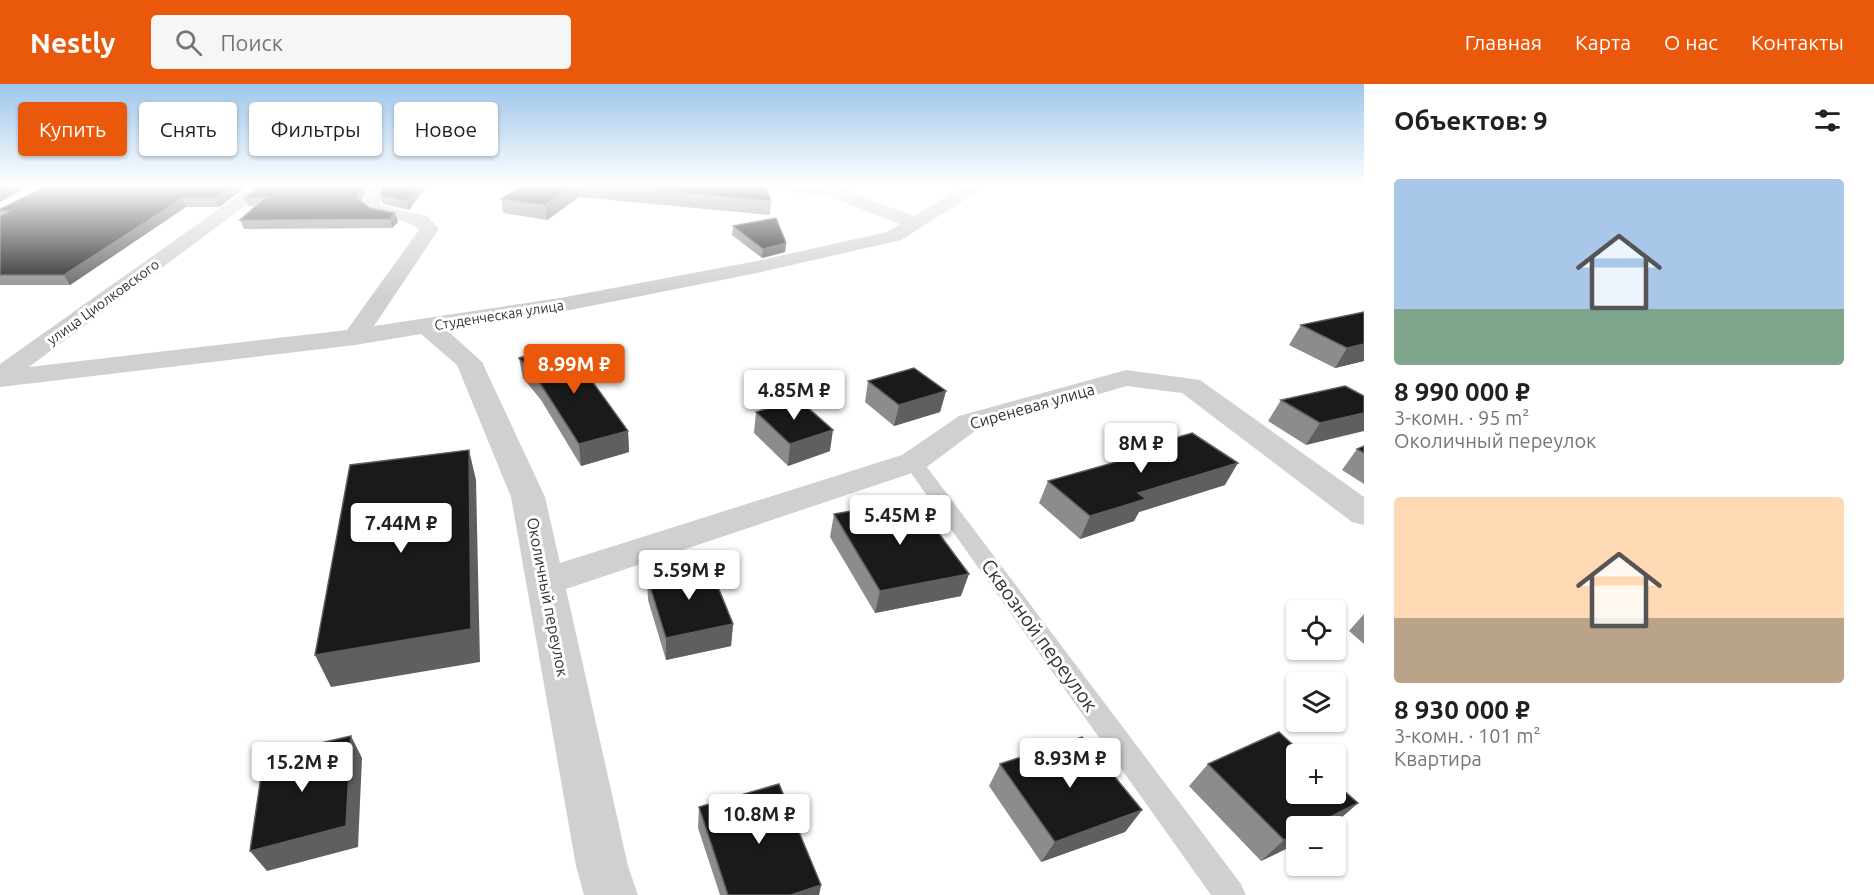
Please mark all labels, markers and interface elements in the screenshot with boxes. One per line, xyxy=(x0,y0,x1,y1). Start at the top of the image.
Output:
search box xyxy=(151,15,571,69)
icon: search xyxy=(172,26,205,59)
text: Nestly xyxy=(30,27,115,58)
text: Поиск xyxy=(220,30,283,55)
text: Главная xyxy=(1465,30,1542,54)
text: Карта xyxy=(1575,30,1631,54)
text: О нас xyxy=(1664,30,1718,54)
text: Контакты xyxy=(1751,30,1844,54)
chip: Купить xyxy=(18,102,127,156)
chip: Снять xyxy=(139,102,237,156)
chip: Фильтры xyxy=(249,102,382,156)
chip: Новое xyxy=(394,102,498,156)
icon: filters xyxy=(1811,104,1844,137)
text: Объектов: 9 xyxy=(1394,106,1548,135)
icon: home xyxy=(1565,218,1673,326)
street label: улица Циолковского xyxy=(44,256,162,348)
street label: Студенческая улица xyxy=(433,297,565,333)
pin: 8.99M ₽ xyxy=(519,344,629,395)
text: 8.99M ₽ xyxy=(538,352,610,375)
pin: 4.85M ₽ xyxy=(739,370,849,421)
text: 8 990 000 ₽ xyxy=(1394,377,1530,406)
text: 4.85M ₽ xyxy=(758,378,830,401)
street label: Сиреневая улица xyxy=(968,380,1096,432)
text: 3-комн. · 95 m² xyxy=(1394,406,1529,429)
pin: 8M ₽ xyxy=(1105,423,1177,474)
text: Околичный переулок xyxy=(1394,429,1596,452)
text: 8M ₽ xyxy=(1118,431,1164,454)
pin: 5.45M ₽ xyxy=(845,495,955,546)
pin: 7.44M ₽ xyxy=(346,503,456,554)
text: 5.45M ₽ xyxy=(864,503,936,526)
text: 7.44M ₽ xyxy=(365,511,437,534)
street label: Околичный переулок xyxy=(524,516,572,678)
icon: home xyxy=(1565,536,1673,644)
pin: 5.59M ₽ xyxy=(634,550,744,601)
street label: Сквозной переулок xyxy=(977,554,1103,716)
text: 5.59M ₽ xyxy=(653,558,725,581)
map controls xyxy=(1286,600,1346,876)
button: locate xyxy=(1286,600,1346,660)
button: layers xyxy=(1286,672,1346,732)
text: 8 930 000 ₽ xyxy=(1394,695,1530,724)
text: 3-комн. · 101 m² xyxy=(1394,724,1541,747)
pin: 8.93M ₽ xyxy=(1015,738,1125,789)
pin: 15.2M ₽ xyxy=(247,742,357,793)
button: + xyxy=(1286,744,1346,804)
text: 8.93M ₽ xyxy=(1034,746,1106,769)
text: Квартира xyxy=(1394,747,1482,770)
text: 15.2M ₽ xyxy=(266,750,338,773)
pin: 10.8M ₽ xyxy=(704,794,814,845)
text: 10.8M ₽ xyxy=(723,802,795,825)
button: − xyxy=(1286,816,1346,876)

